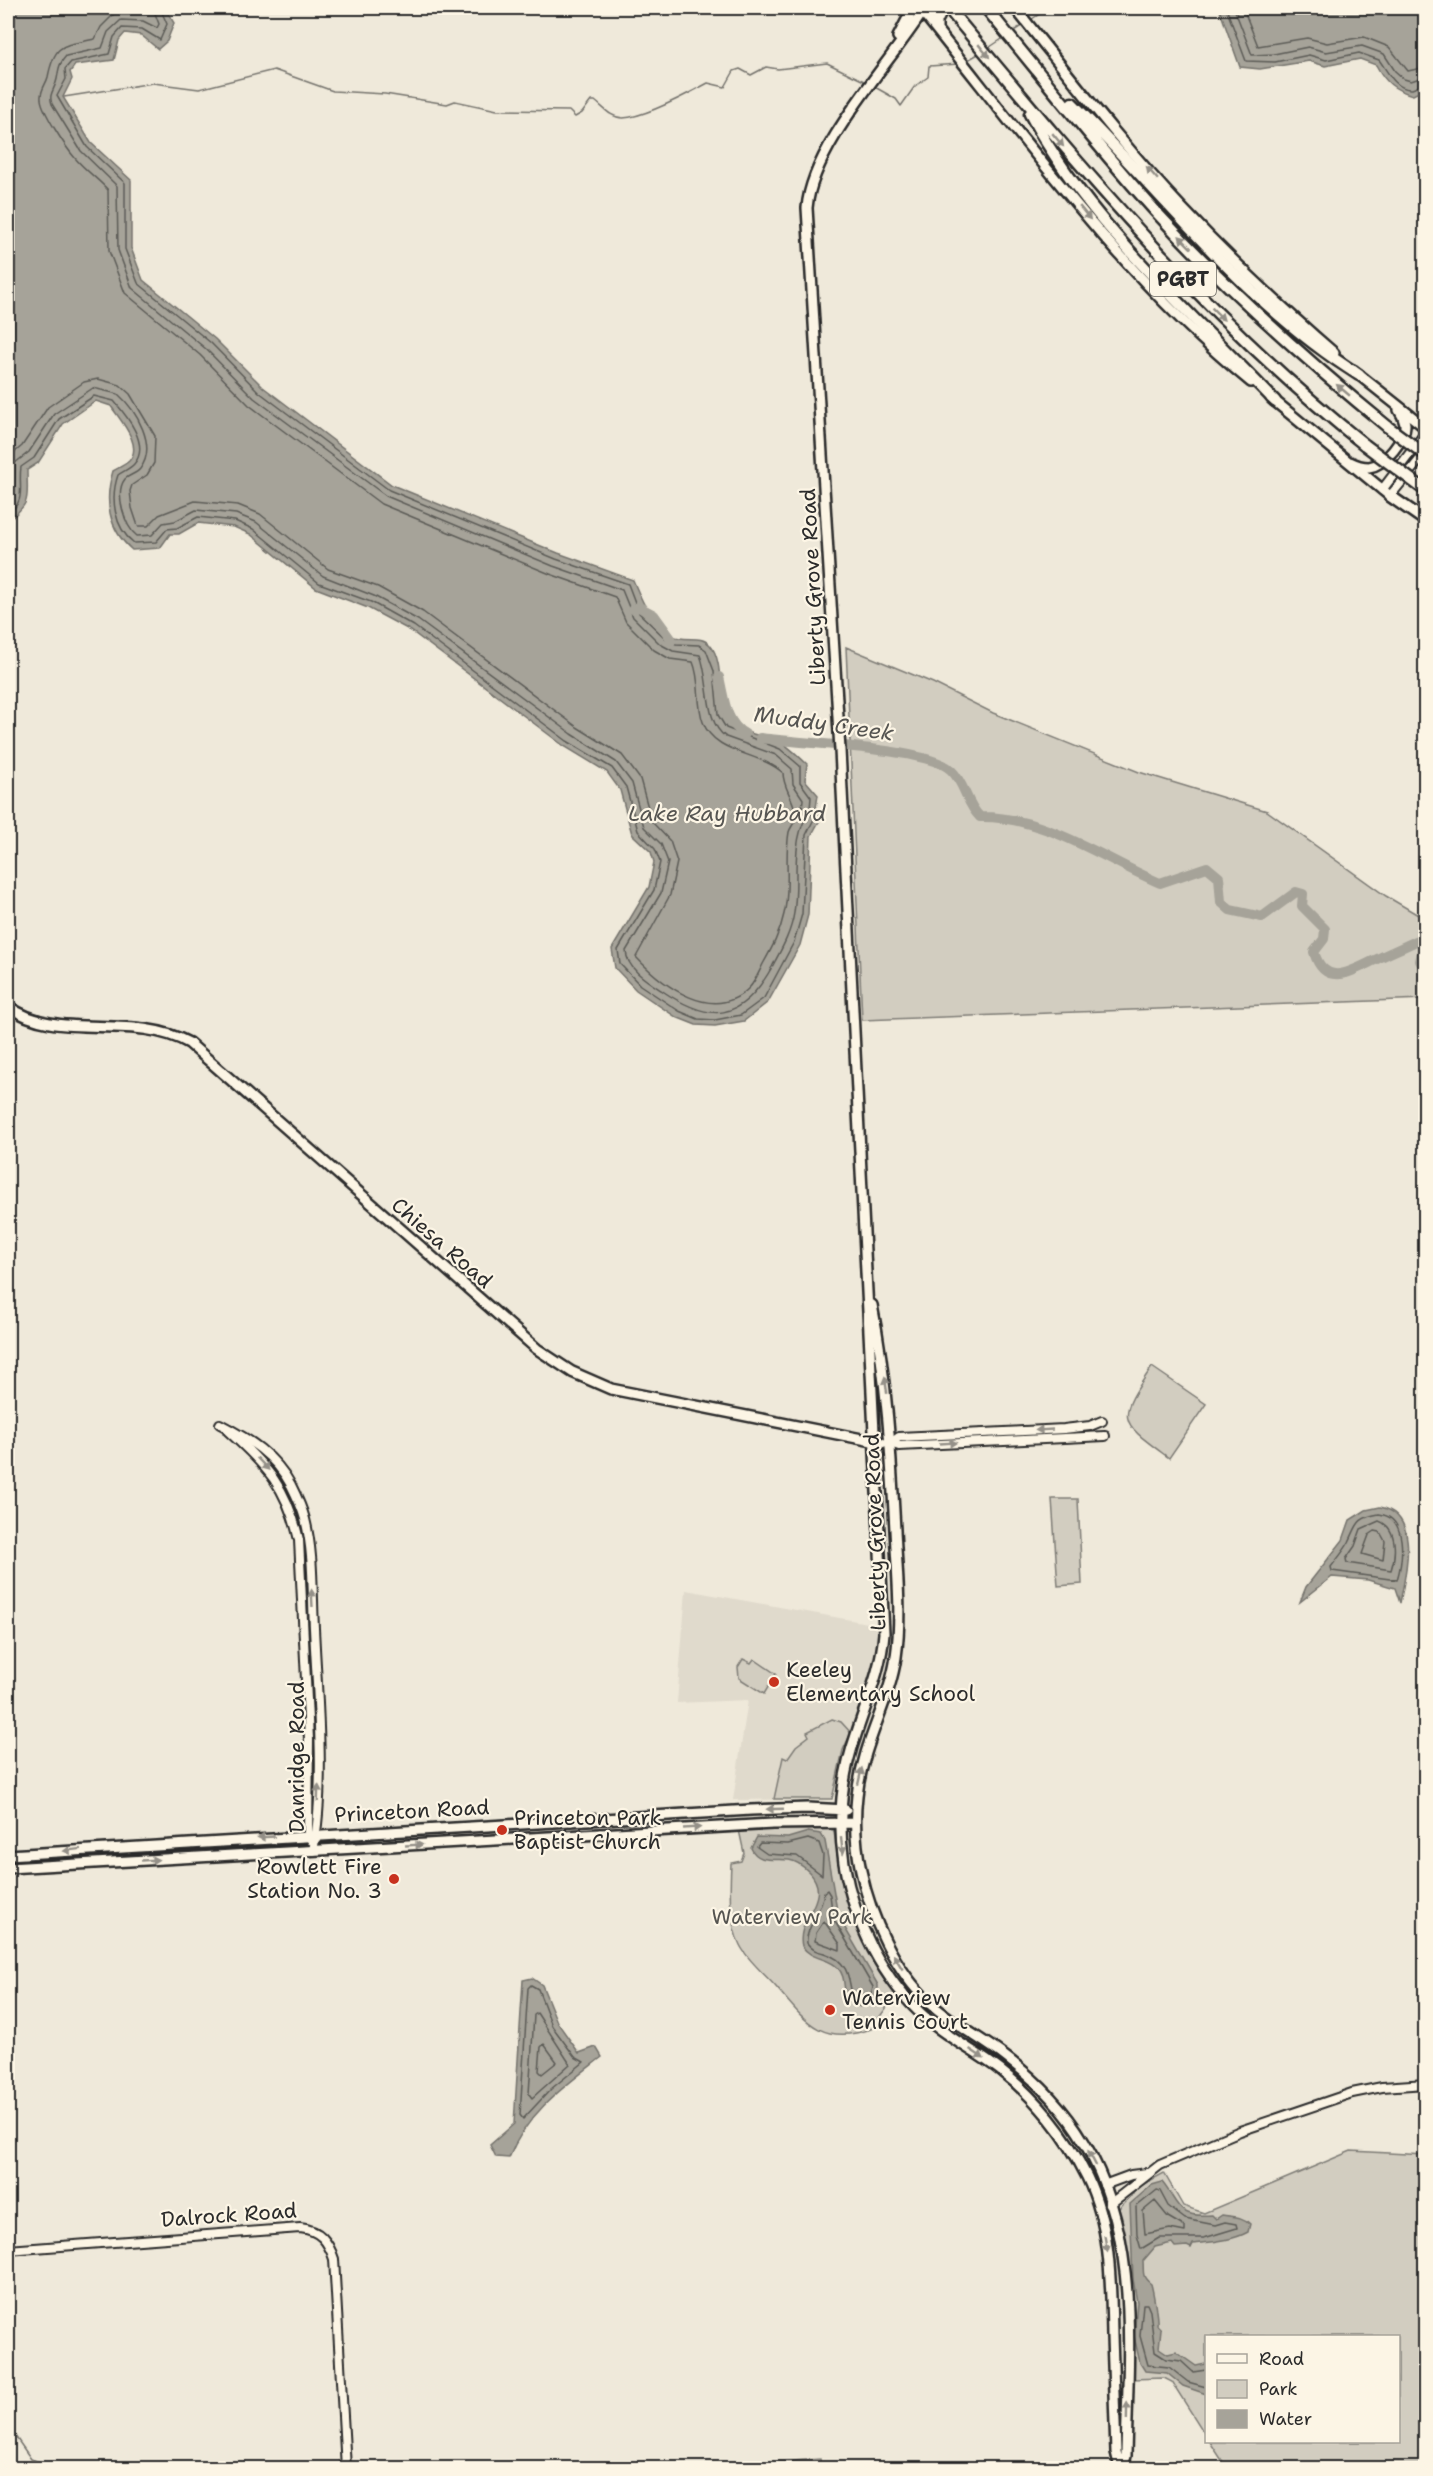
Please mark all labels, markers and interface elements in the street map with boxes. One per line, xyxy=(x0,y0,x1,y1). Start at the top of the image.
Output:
one-way arrow xyxy=(977,43,990,58)
one-way arrow xyxy=(1051,132,1064,147)
one-way arrow xyxy=(1146,166,1159,181)
one-way arrow xyxy=(1078,205,1091,221)
one-way arrow xyxy=(1178,235,1192,250)
road number: PGBT xyxy=(1150,262,1216,296)
one-way arrow xyxy=(1211,307,1225,321)
one-way arrow xyxy=(1336,384,1351,397)
street label: Liberty Grove Road xyxy=(794,488,832,686)
water label: Muddy Creek xyxy=(752,699,896,748)
water label: Lake Ray Hubbard xyxy=(628,799,826,828)
street label: Chiesa Road xyxy=(385,1191,499,1295)
one-way arrow xyxy=(881,1375,890,1394)
one-way arrow xyxy=(1035,1425,1054,1434)
street label: Liberty Grove Road xyxy=(858,1433,892,1631)
one-way arrow xyxy=(939,1439,958,1448)
one-way arrow xyxy=(256,1456,270,1471)
one-way arrow xyxy=(308,1588,317,1607)
place label: Keeley Elementary School xyxy=(786,1656,976,1708)
marker: Keeley Elementary School xyxy=(767,1675,781,1689)
street label: Danridge Road xyxy=(283,1681,311,1833)
one-way arrow xyxy=(856,1767,866,1786)
one-way arrow xyxy=(313,1783,322,1802)
street label: Princeton Road xyxy=(334,1793,490,1829)
place label: Princeton Park Baptist Church xyxy=(514,1804,662,1856)
one-way arrow xyxy=(766,1804,785,1814)
marker: Princeton Park Baptist Church xyxy=(495,1823,509,1837)
one-way arrow xyxy=(683,1824,702,1833)
one-way arrow xyxy=(257,1833,276,1842)
one-way arrow xyxy=(837,1837,847,1856)
one-way arrow xyxy=(404,1840,423,1849)
one-way arrow xyxy=(62,1845,81,1855)
place label: Rowlett Fire Station No. 3 xyxy=(247,1853,382,1905)
one-way arrow xyxy=(140,1855,159,1865)
marker: Rowlett Fire Station No. 3 xyxy=(387,1872,401,1886)
park label: Waterview Park xyxy=(712,1903,872,1931)
one-way arrow xyxy=(893,1954,904,1970)
place label: Waterview Tennis Court xyxy=(842,1984,968,2036)
marker: Waterview Tennis Court xyxy=(823,2003,837,2017)
one-way arrow xyxy=(969,2048,985,2059)
one-way arrow xyxy=(1087,2149,1097,2166)
street label: Dalrock Road xyxy=(160,2196,298,2234)
one-way arrow xyxy=(1102,2235,1111,2254)
legend xyxy=(1205,2335,1400,2443)
text: Road xyxy=(1259,2347,1304,2371)
text: Park xyxy=(1259,2377,1298,2401)
one-way arrow xyxy=(1122,2401,1132,2420)
text: Water xyxy=(1259,2407,1312,2431)

